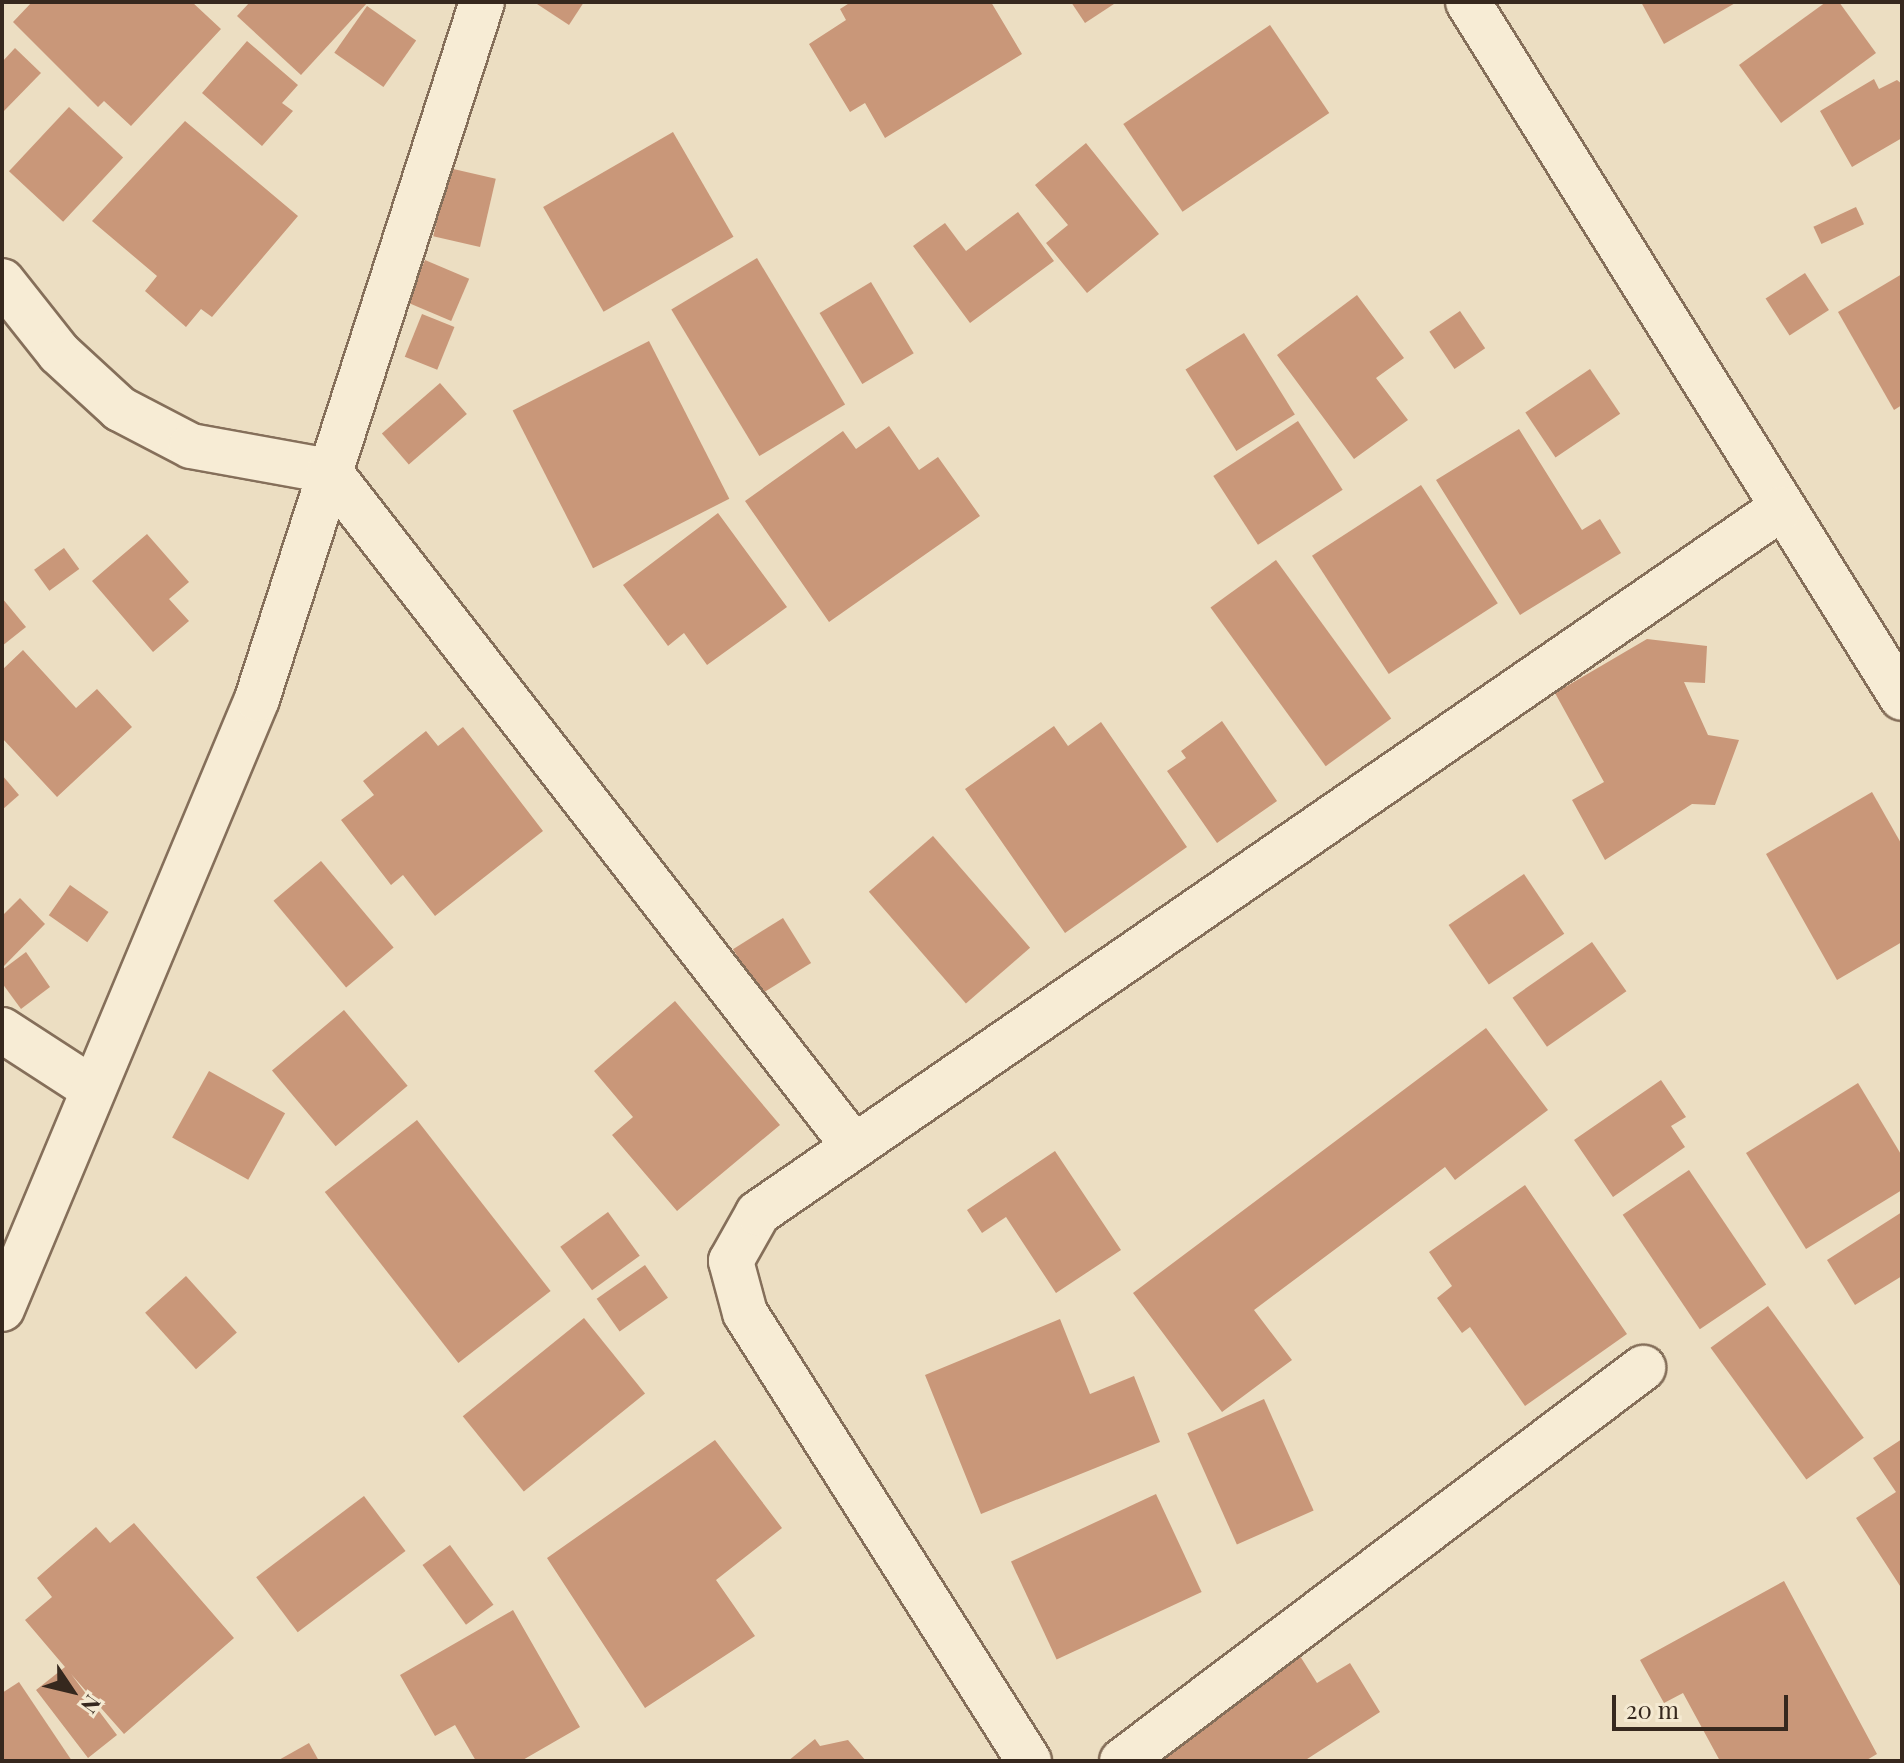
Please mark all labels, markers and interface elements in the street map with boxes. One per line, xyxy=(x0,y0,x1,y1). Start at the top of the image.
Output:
north arrow xyxy=(32,1651,112,1731)
scale bar xyxy=(1616,1679,1792,1729)
text: N xyxy=(75,1690,109,1720)
text: 20 m xyxy=(1626,1693,1679,1725)

